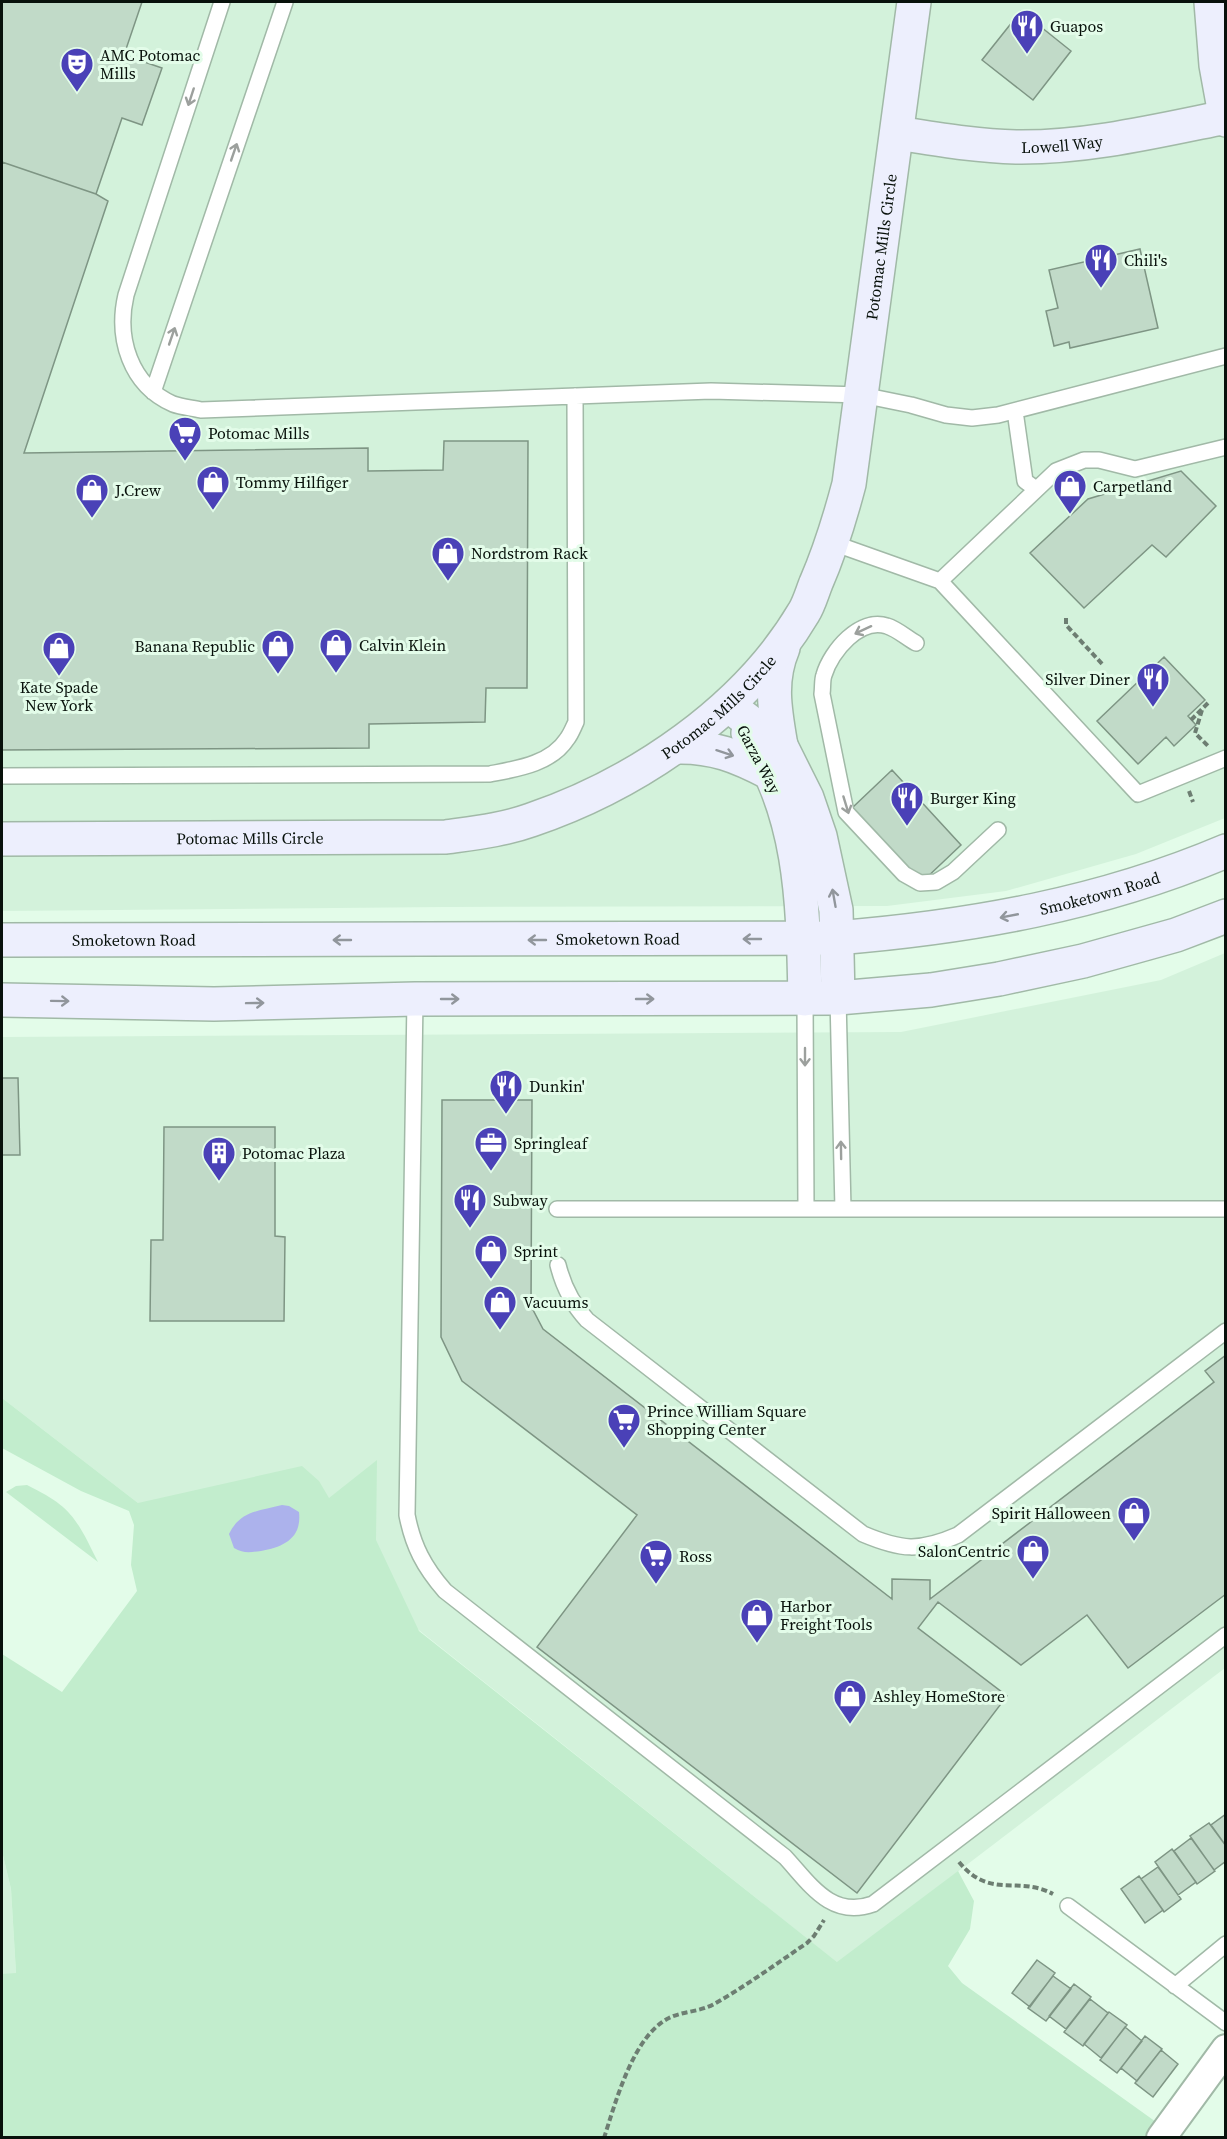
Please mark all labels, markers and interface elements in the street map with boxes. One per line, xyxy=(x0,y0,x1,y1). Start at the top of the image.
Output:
restaurant icon: Guapos xyxy=(1009,8,1045,55)
place label: Guapos xyxy=(1050,15,1103,37)
place label: AMC Potomac Mills xyxy=(100,44,201,84)
theatre icon: AMC Potomac Mills xyxy=(59,46,95,93)
one-way arrow xyxy=(185,87,196,106)
street label: Lowell Way xyxy=(1021,130,1105,158)
one-way arrow xyxy=(229,142,240,161)
street label: Potomac Mills Circle xyxy=(860,172,902,321)
restaurant icon: Chili's xyxy=(1083,242,1119,289)
place label: Chili's xyxy=(1124,249,1167,271)
one-way arrow xyxy=(167,327,178,346)
supermarket icon: Potomac Mills xyxy=(167,415,203,462)
place label: Potomac Mills xyxy=(208,422,310,444)
shop icon: Tommy Hilfiger xyxy=(195,464,231,511)
shop icon: Carpetland xyxy=(1052,468,1088,515)
place label: Tommy Hilfiger xyxy=(236,471,349,493)
shop icon: J.Crew xyxy=(74,472,110,519)
place label: Carpetland xyxy=(1093,475,1172,497)
place label: J.Crew xyxy=(114,479,162,501)
shop icon: Nordstrom Rack xyxy=(430,535,466,582)
place label: Nordstrom Rack xyxy=(471,542,588,564)
one-way arrow xyxy=(855,624,873,636)
shop icon: Calvin Klein xyxy=(318,627,354,674)
shop icon: Banana Republic xyxy=(260,628,296,675)
shop icon: Kate Spade New York xyxy=(41,630,77,677)
place label: Calvin Klein xyxy=(359,634,446,656)
place label: Banana Republic xyxy=(134,635,255,657)
street label: Potomac Mills Circle xyxy=(657,650,781,764)
restaurant icon: Silver Diner xyxy=(1135,661,1171,708)
place label: Silver Diner xyxy=(1045,668,1130,690)
place label: Kate Spade New York xyxy=(20,676,98,716)
street label: Garza Way xyxy=(732,721,787,798)
one-way arrow xyxy=(715,748,734,759)
restaurant icon: Burger King xyxy=(889,780,925,827)
place label: Burger King xyxy=(930,787,1016,809)
one-way arrow xyxy=(841,795,852,814)
street label: Potomac Mills Circle xyxy=(176,827,324,849)
street label: Smoketown Road xyxy=(1038,866,1163,920)
one-way arrow xyxy=(828,888,839,908)
one-way arrow xyxy=(1000,911,1019,922)
street label: Smoketown Road xyxy=(556,927,680,950)
street label: Smoketown Road xyxy=(72,929,196,951)
one-way arrow xyxy=(743,933,763,945)
one-way arrow xyxy=(332,934,352,946)
one-way arrow xyxy=(527,934,547,946)
one-way arrow xyxy=(439,993,459,1005)
one-way arrow xyxy=(634,993,654,1005)
one-way arrow xyxy=(49,995,69,1006)
one-way arrow xyxy=(244,997,264,1008)
one-way arrow xyxy=(799,1047,811,1067)
restaurant icon: Dunkin' xyxy=(488,1068,524,1115)
place label: Dunkin' xyxy=(529,1075,585,1097)
office icon: Springleaf xyxy=(473,1125,509,1172)
place label: Springleaf xyxy=(514,1132,589,1154)
building icon: Potomac Plaza xyxy=(201,1135,237,1182)
one-way arrow xyxy=(836,1141,847,1161)
place label: Potomac Plaza xyxy=(242,1142,346,1164)
restaurant icon: Subway xyxy=(452,1182,488,1229)
place label: Subway xyxy=(493,1189,549,1211)
shop icon: Sprint xyxy=(473,1233,509,1280)
place label: Sprint xyxy=(514,1240,559,1262)
shop icon: Vacuums xyxy=(482,1284,518,1331)
place label: Vacuums xyxy=(523,1291,589,1313)
place label: Prince William Square Shopping Center xyxy=(647,1400,806,1440)
supermarket icon: Prince William Square Shopping Center xyxy=(606,1402,642,1449)
shop icon: Spirit Halloween xyxy=(1116,1495,1152,1542)
place label: Spirit Halloween xyxy=(992,1502,1111,1524)
shop icon: SalonCentric xyxy=(1015,1533,1051,1580)
supermarket icon: Ross xyxy=(638,1538,674,1585)
place label: SalonCentric xyxy=(918,1540,1010,1562)
place label: Ross xyxy=(679,1545,712,1567)
place label: Harbor Freight Tools xyxy=(780,1595,872,1635)
shop icon: Harbor Freight Tools xyxy=(739,1597,775,1644)
shop icon: Ashley HomeStore xyxy=(832,1678,868,1725)
place label: Ashley HomeStore xyxy=(873,1685,1005,1707)

